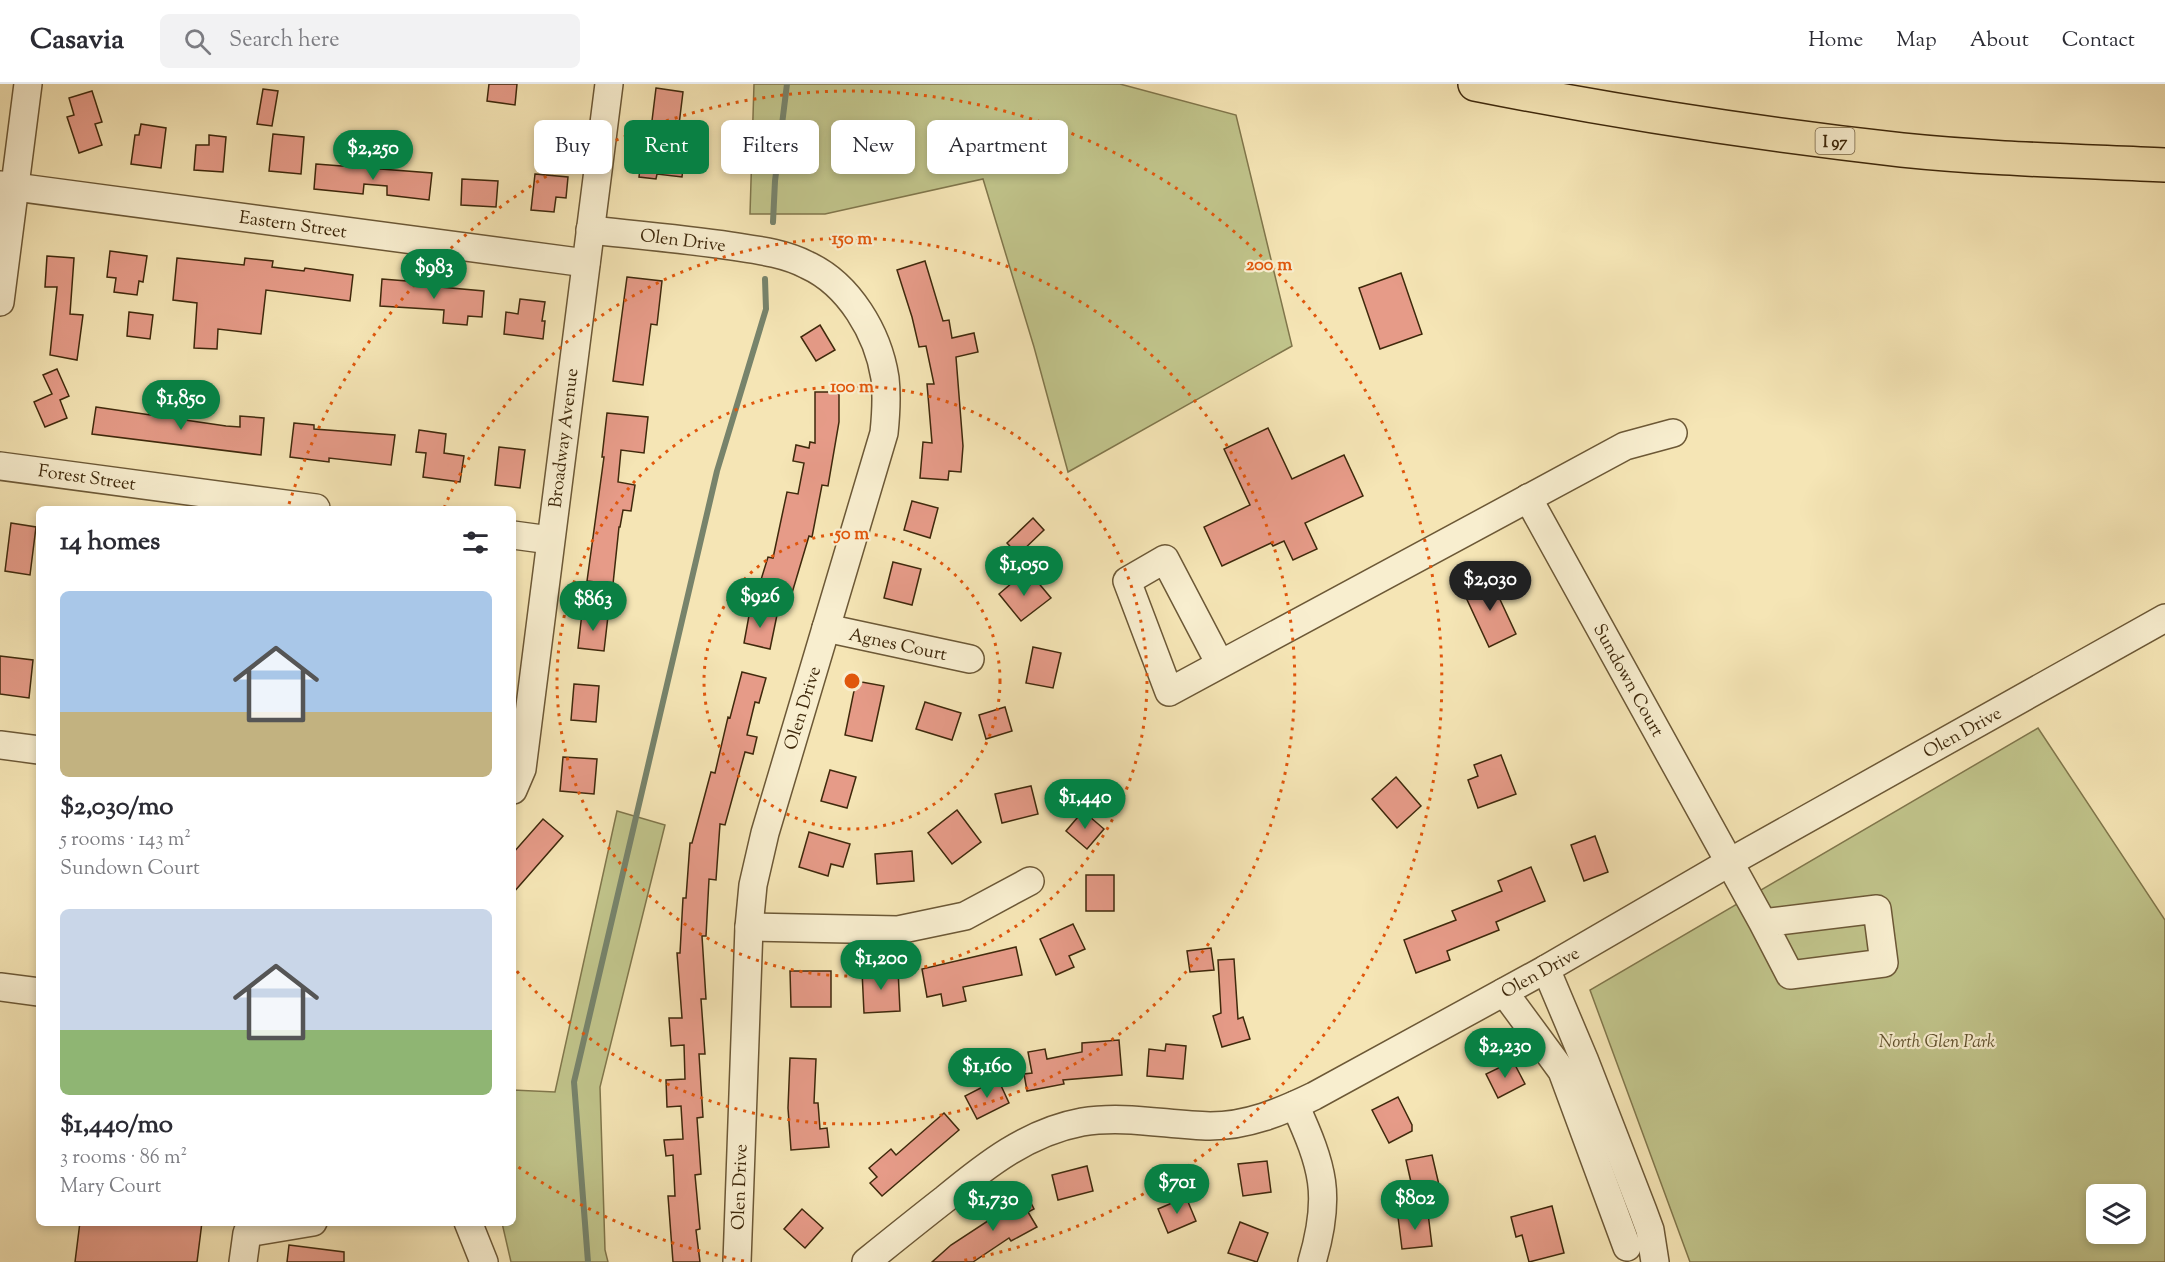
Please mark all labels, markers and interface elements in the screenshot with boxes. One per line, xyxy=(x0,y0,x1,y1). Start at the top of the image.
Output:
search box xyxy=(160,14,580,68)
text: Casavia xyxy=(30,21,124,61)
icon: search xyxy=(181,25,214,58)
text: Search here xyxy=(229,25,339,57)
text: Home xyxy=(1808,26,1863,56)
text: Map xyxy=(1896,26,1937,56)
text: About xyxy=(1970,26,2029,56)
text: Contact xyxy=(2062,26,2135,56)
chip: Buy xyxy=(534,120,612,174)
chip: Rent xyxy=(624,120,709,174)
chip: Filters xyxy=(721,120,819,174)
chip: New xyxy=(831,120,915,174)
chip: Apartment xyxy=(927,120,1068,174)
road number: I 97 xyxy=(1816,128,1854,154)
pin: $2,250 xyxy=(324,130,422,181)
text: $2,250 xyxy=(347,135,399,164)
street label: Eastern Street xyxy=(237,206,348,246)
street label: Olen Drive xyxy=(638,224,727,260)
text: 150 m xyxy=(832,227,872,253)
pin: $983 xyxy=(398,249,470,300)
text: 200 m xyxy=(1246,253,1292,279)
text: $983 xyxy=(415,254,453,283)
street label: Broadway Avenue xyxy=(544,367,586,510)
text: 100 m xyxy=(830,375,874,401)
pin: $1,850 xyxy=(132,380,230,431)
text: $1,850 xyxy=(156,385,206,414)
street label: Forest Street xyxy=(36,459,137,499)
text: 50 m xyxy=(833,522,869,548)
text: 14 homes xyxy=(60,524,160,561)
icon: filters xyxy=(459,526,492,559)
pin: $1,050 xyxy=(975,546,1073,597)
text: $1,050 xyxy=(999,551,1049,580)
pin: $2,030 xyxy=(1441,561,1539,612)
text: $2,030 xyxy=(1463,566,1517,595)
pin: $926 xyxy=(724,578,796,629)
pin: $863 xyxy=(557,581,629,632)
text: $926 xyxy=(740,583,780,612)
text: $863 xyxy=(574,586,612,615)
street label: Sundown Court xyxy=(1585,620,1669,742)
street label: Agnes Court xyxy=(846,623,949,669)
icon: home xyxy=(222,630,330,738)
street label: Olen Drive xyxy=(779,663,829,754)
centre of rings xyxy=(842,671,862,691)
street label: Olen Drive xyxy=(1919,701,2007,766)
pin: $1,440 xyxy=(1036,779,1134,830)
text: $1,440 xyxy=(1058,784,1112,813)
text: $2,030/mo xyxy=(60,789,174,826)
text: 5 rooms · 143 m² xyxy=(60,826,191,855)
text: Sundown Court xyxy=(60,855,200,884)
pin: $1,200 xyxy=(832,940,930,991)
street label: Olen Drive xyxy=(1497,941,1585,1006)
text: $1,200 xyxy=(855,945,907,974)
icon: home xyxy=(222,948,330,1056)
pin: $2,230 xyxy=(1456,1028,1554,1079)
park label: North Glen Park xyxy=(1879,1030,1995,1056)
text: $2,230 xyxy=(1479,1033,1531,1062)
pin: $1,160 xyxy=(938,1048,1036,1099)
text: $1,160 xyxy=(962,1053,1012,1082)
text: $1,440/mo xyxy=(60,1107,173,1144)
street label: Olen Drive xyxy=(726,1143,755,1231)
text: 3 rooms · 86 m² xyxy=(60,1144,187,1173)
pin: $701 xyxy=(1141,1164,1213,1215)
text: $701 xyxy=(1158,1169,1196,1198)
text: Mary Court xyxy=(60,1173,161,1202)
pin: $802 xyxy=(1379,1180,1451,1231)
pin: $1,730 xyxy=(944,1181,1042,1232)
map controls xyxy=(2086,1184,2146,1244)
button: layers xyxy=(2086,1184,2146,1244)
text: $802 xyxy=(1395,1185,1435,1214)
text: $1,730 xyxy=(968,1186,1018,1215)

